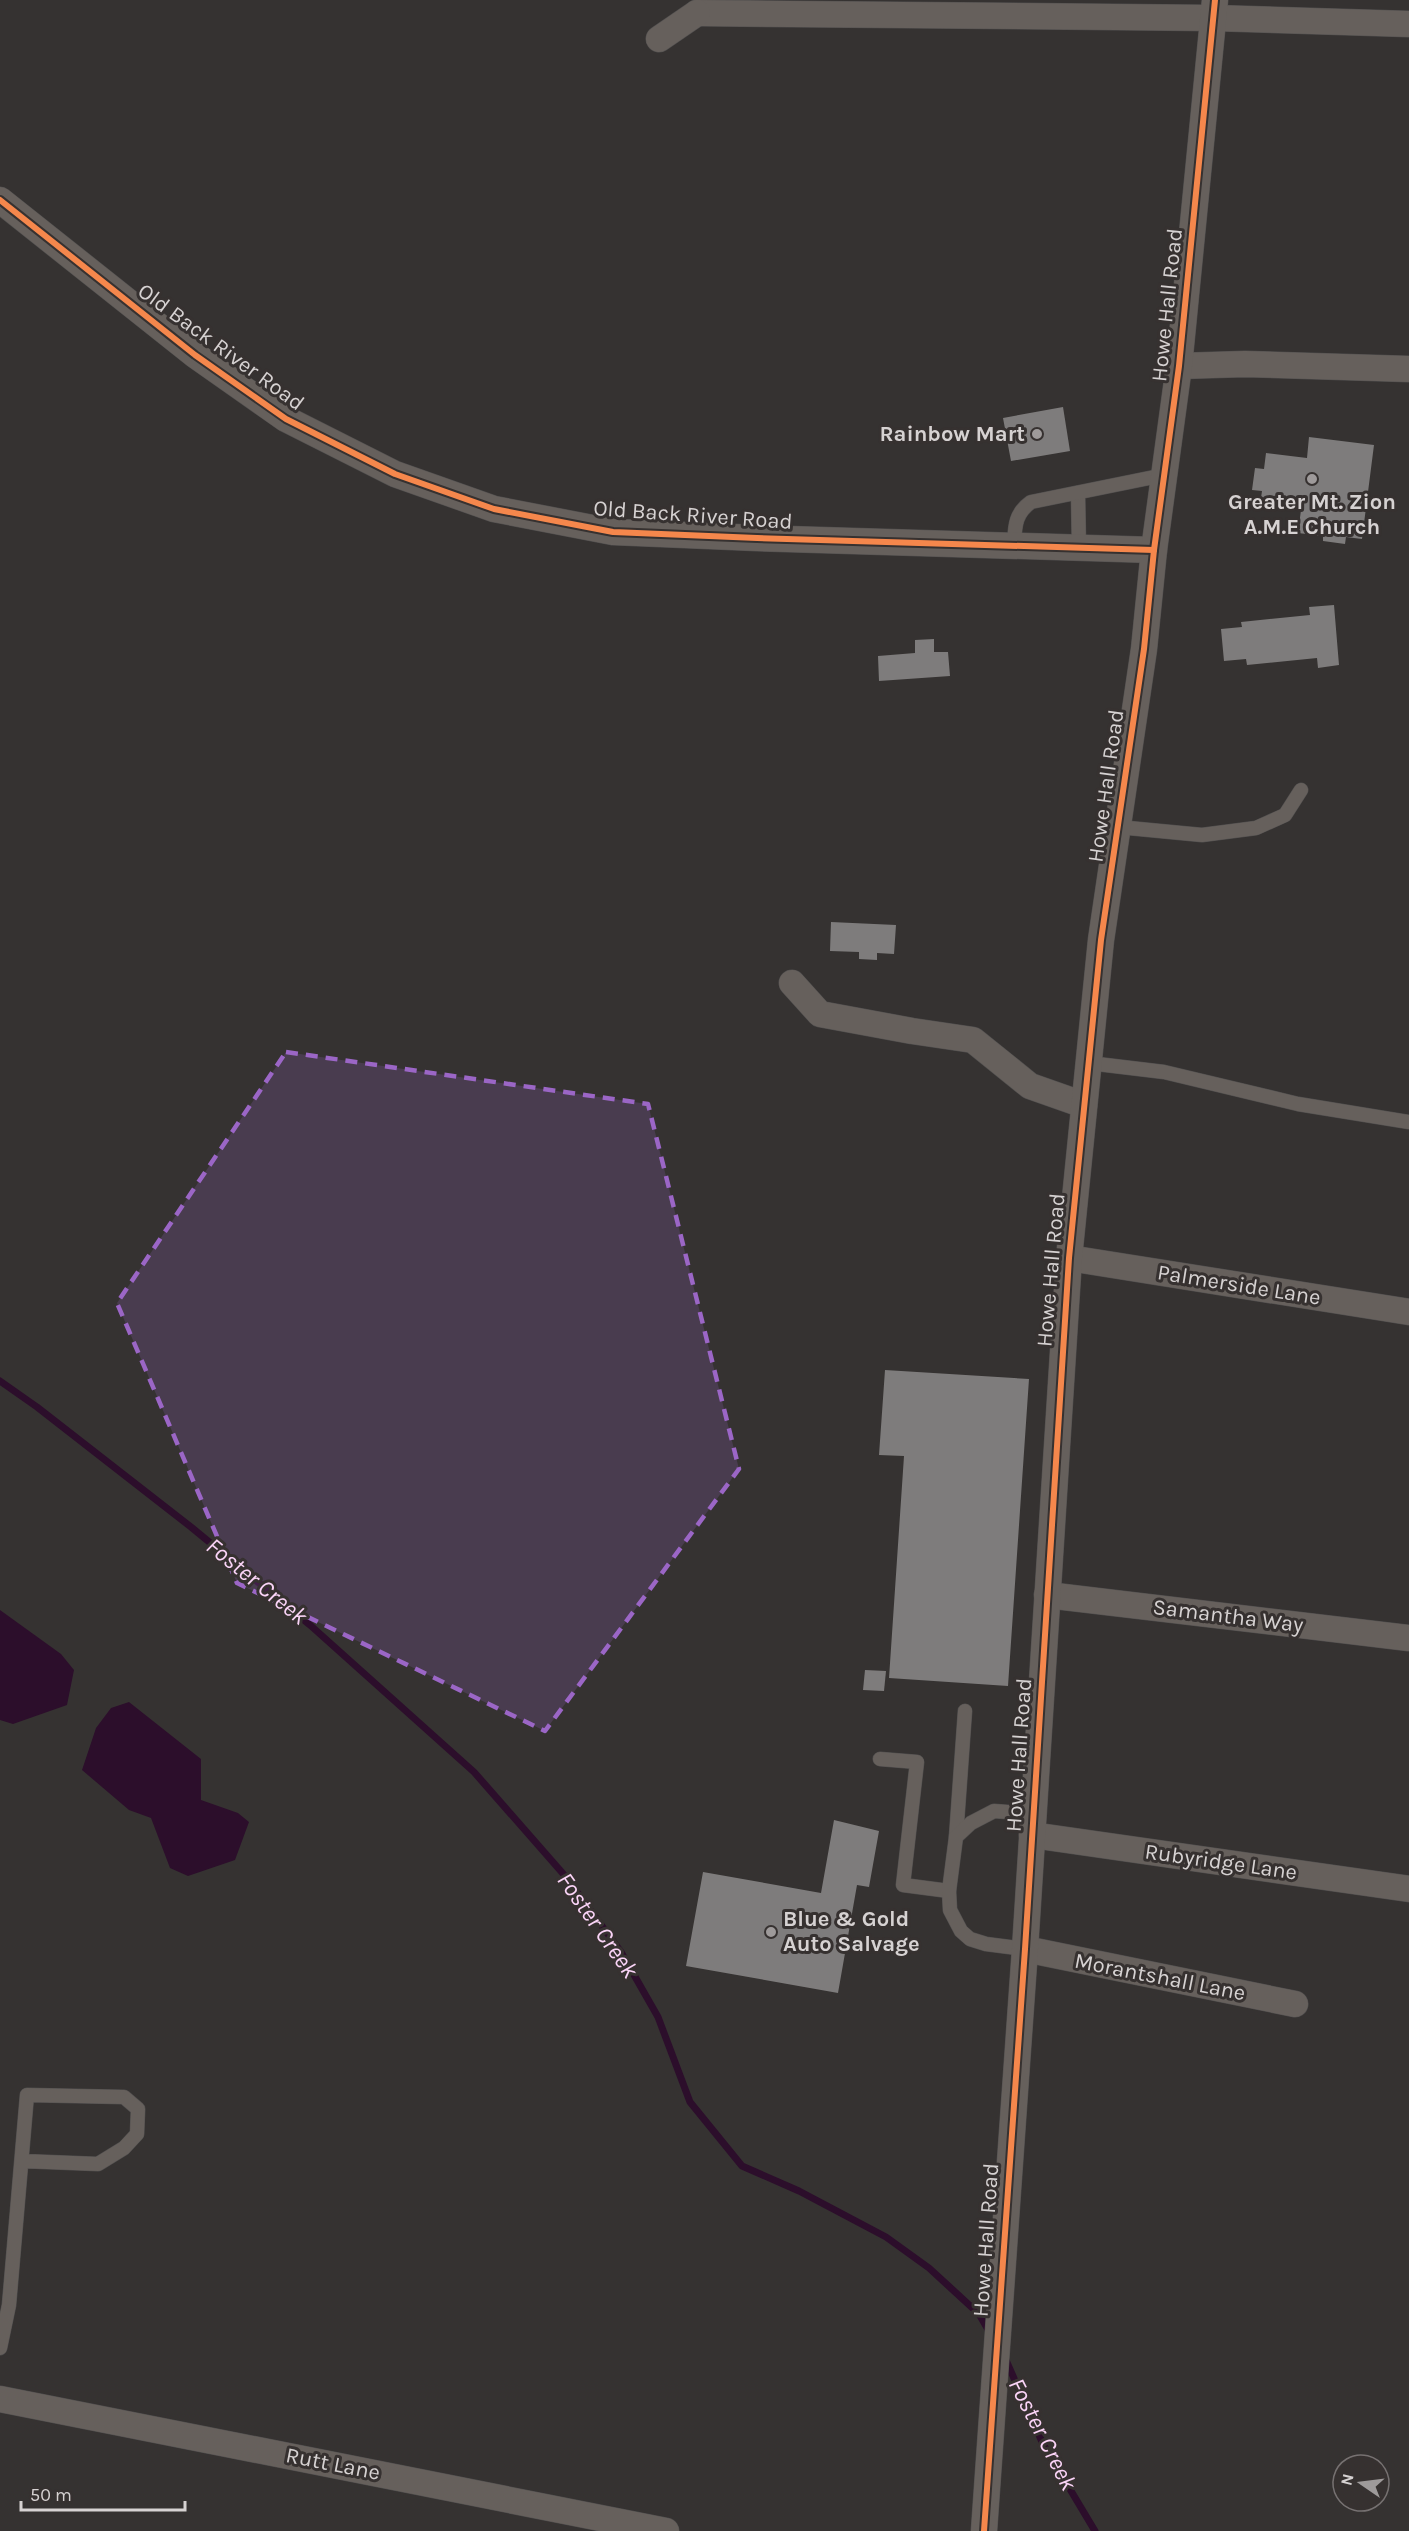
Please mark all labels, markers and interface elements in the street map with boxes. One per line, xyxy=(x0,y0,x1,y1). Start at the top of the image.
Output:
street label: Howe Hall Road xyxy=(1146,227,1188,383)
street label: Old Back River Road xyxy=(133,278,309,416)
place label: Rainbow Mart xyxy=(879,421,1025,447)
marker: Rainbow Mart xyxy=(1030,427,1044,441)
marker: Greater Mt. Zion A.M.E Church xyxy=(1305,472,1319,486)
place label: Greater Mt. Zion A.M.E Church xyxy=(1228,489,1396,540)
street label: Old Back River Road xyxy=(593,495,793,535)
street label: Howe Hall Road xyxy=(1082,708,1130,864)
street label: Howe Hall Road xyxy=(1031,1192,1071,1348)
street label: Palmerside Lane xyxy=(1156,1259,1322,1311)
water label: Foster Creek xyxy=(201,1532,314,1631)
street label: Samantha Way xyxy=(1151,1594,1305,1638)
street label: Howe Hall Road xyxy=(1001,1677,1037,1833)
street label: Rubyridge Lane xyxy=(1143,1838,1299,1886)
water label: Foster Creek xyxy=(551,1867,645,1984)
place label: Blue & Gold Auto Salvage xyxy=(783,1906,920,1957)
marker: Blue & Gold Auto Salvage xyxy=(764,1925,778,1939)
street label: Morantshall Lane xyxy=(1072,1948,1248,2006)
street label: Howe Hall Road xyxy=(968,2162,1004,2318)
water label: Foster Creek xyxy=(1003,2373,1084,2496)
street label: Rutt Lane xyxy=(284,2442,382,2486)
north arrow xyxy=(1331,2453,1391,2513)
text: N xyxy=(1336,2472,1358,2487)
scale bar xyxy=(21,2474,184,2512)
text: 50 m xyxy=(30,2484,72,2506)

